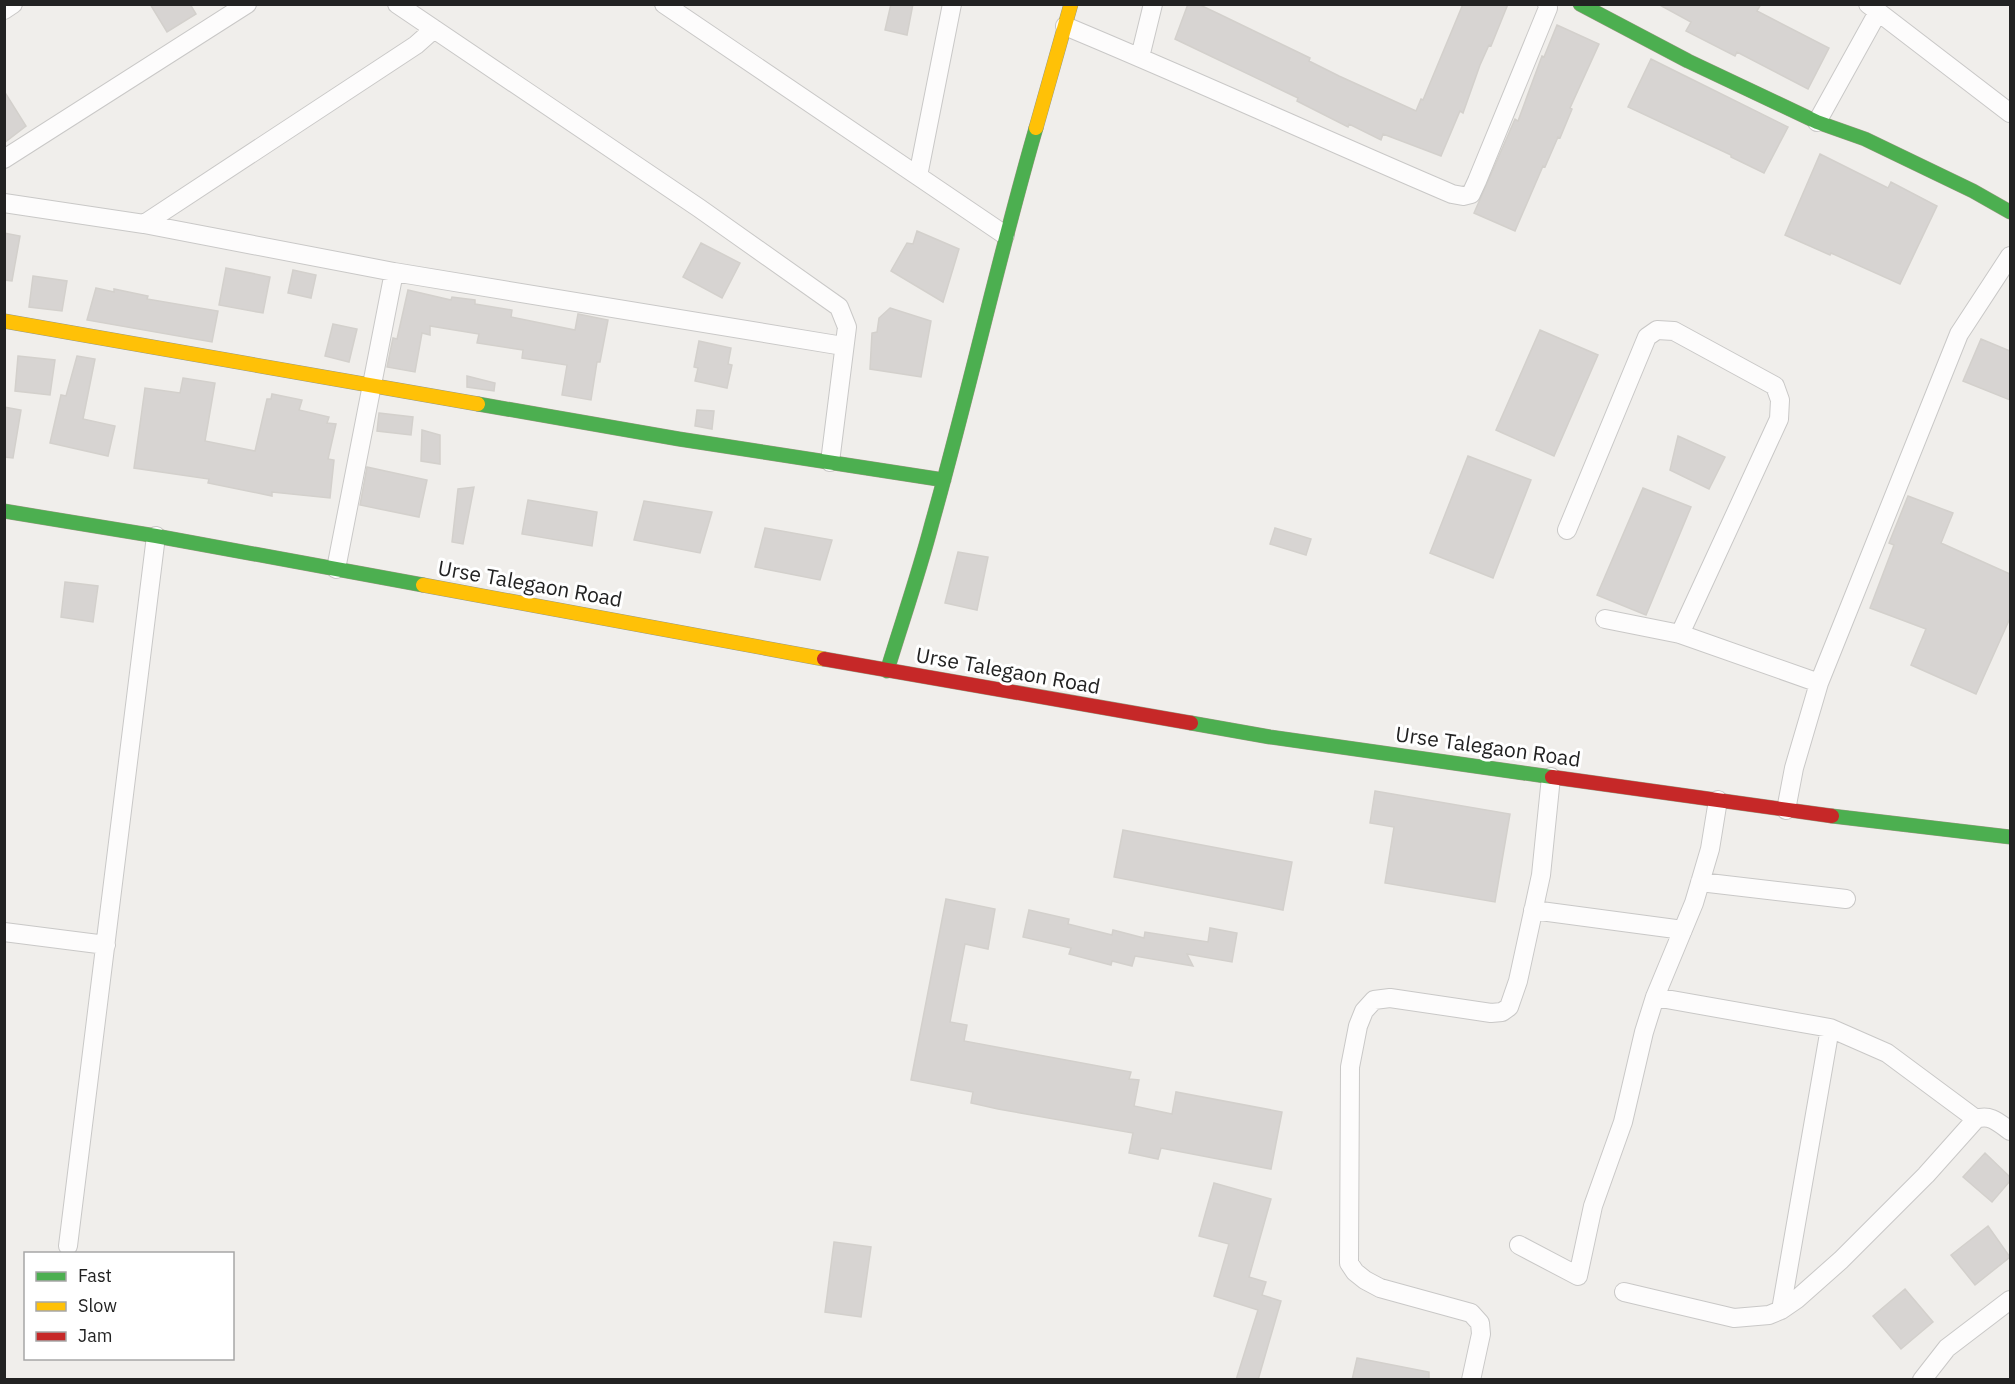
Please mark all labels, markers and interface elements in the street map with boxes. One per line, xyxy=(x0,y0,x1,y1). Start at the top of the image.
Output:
street label: Urse Talegaon Road xyxy=(436,553,625,613)
street label: Urse Talegaon Road xyxy=(914,640,1103,700)
street label: Urse Talegaon Road xyxy=(1394,719,1583,773)
legend xyxy=(24,1252,234,1360)
text: Fast xyxy=(78,1264,112,1287)
text: Slow xyxy=(78,1294,117,1317)
text: Jam xyxy=(78,1324,113,1347)

